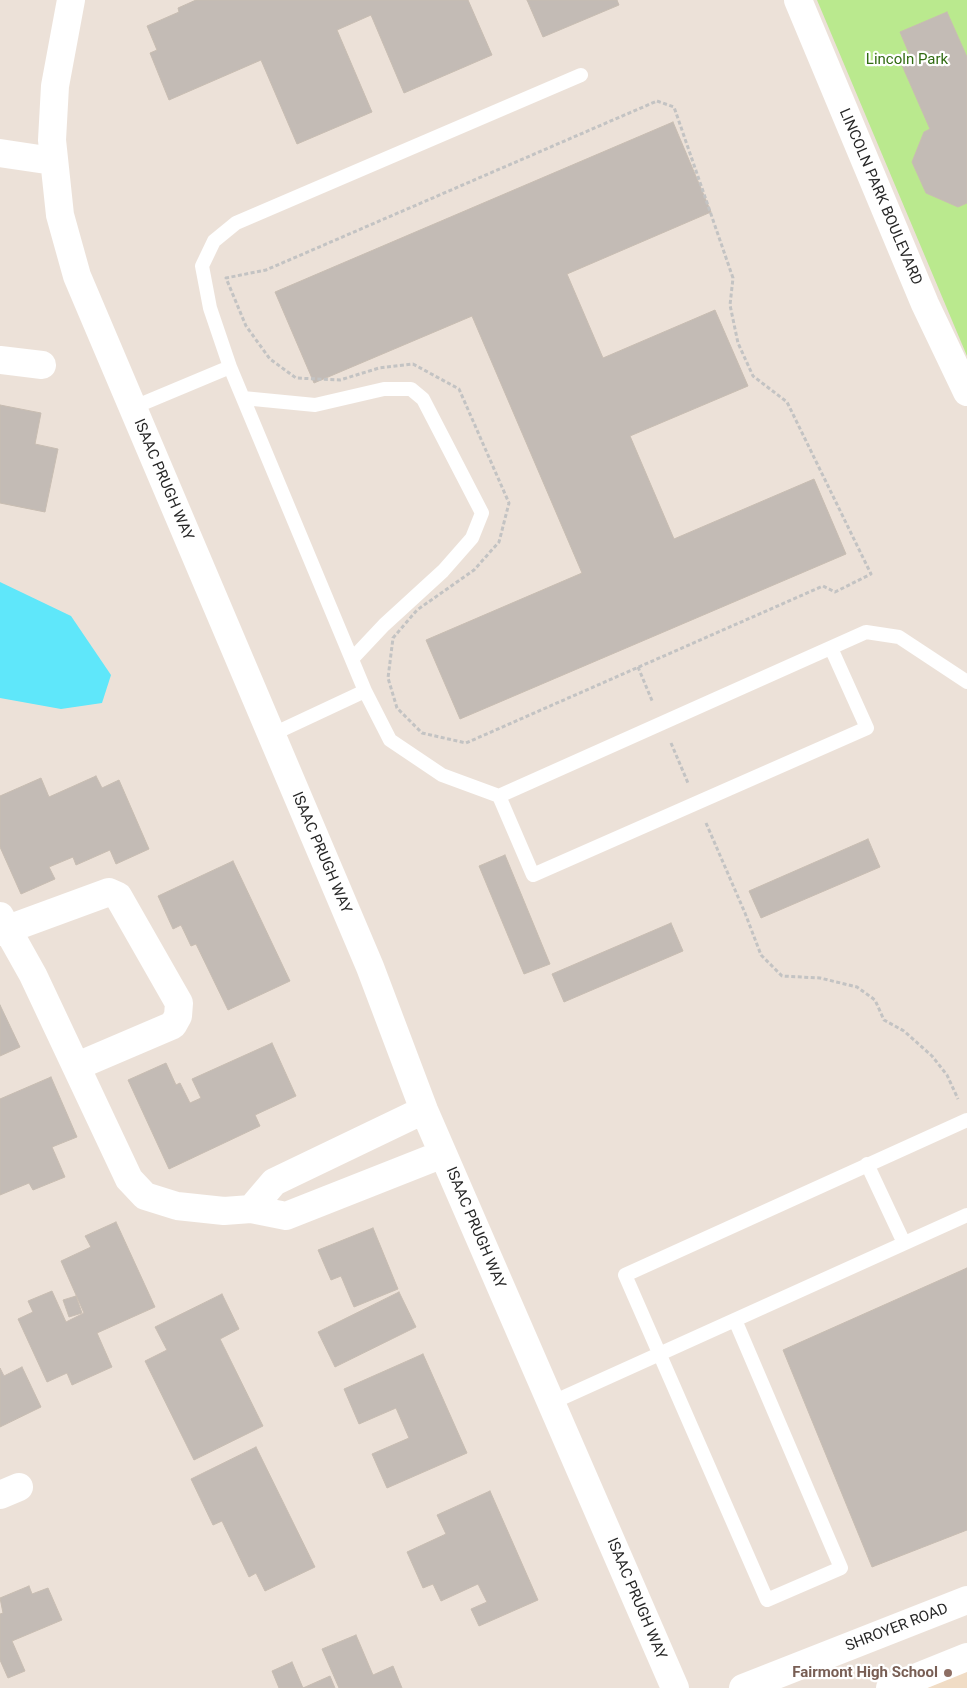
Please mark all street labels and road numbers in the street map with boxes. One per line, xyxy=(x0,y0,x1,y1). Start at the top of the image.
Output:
street label: LINCOLN PARK BOULEVARD xyxy=(835,106,925,288)
street label: ISAAC PRUGH WAY xyxy=(129,417,197,543)
street label: ISAAC PRUGH WAY xyxy=(287,790,355,916)
street label: ISAAC PRUGH WAY xyxy=(441,1165,509,1291)
street label: ISAAC PRUGH WAY xyxy=(602,1536,670,1662)
street label: SHROYER ROAD xyxy=(843,1600,951,1656)

